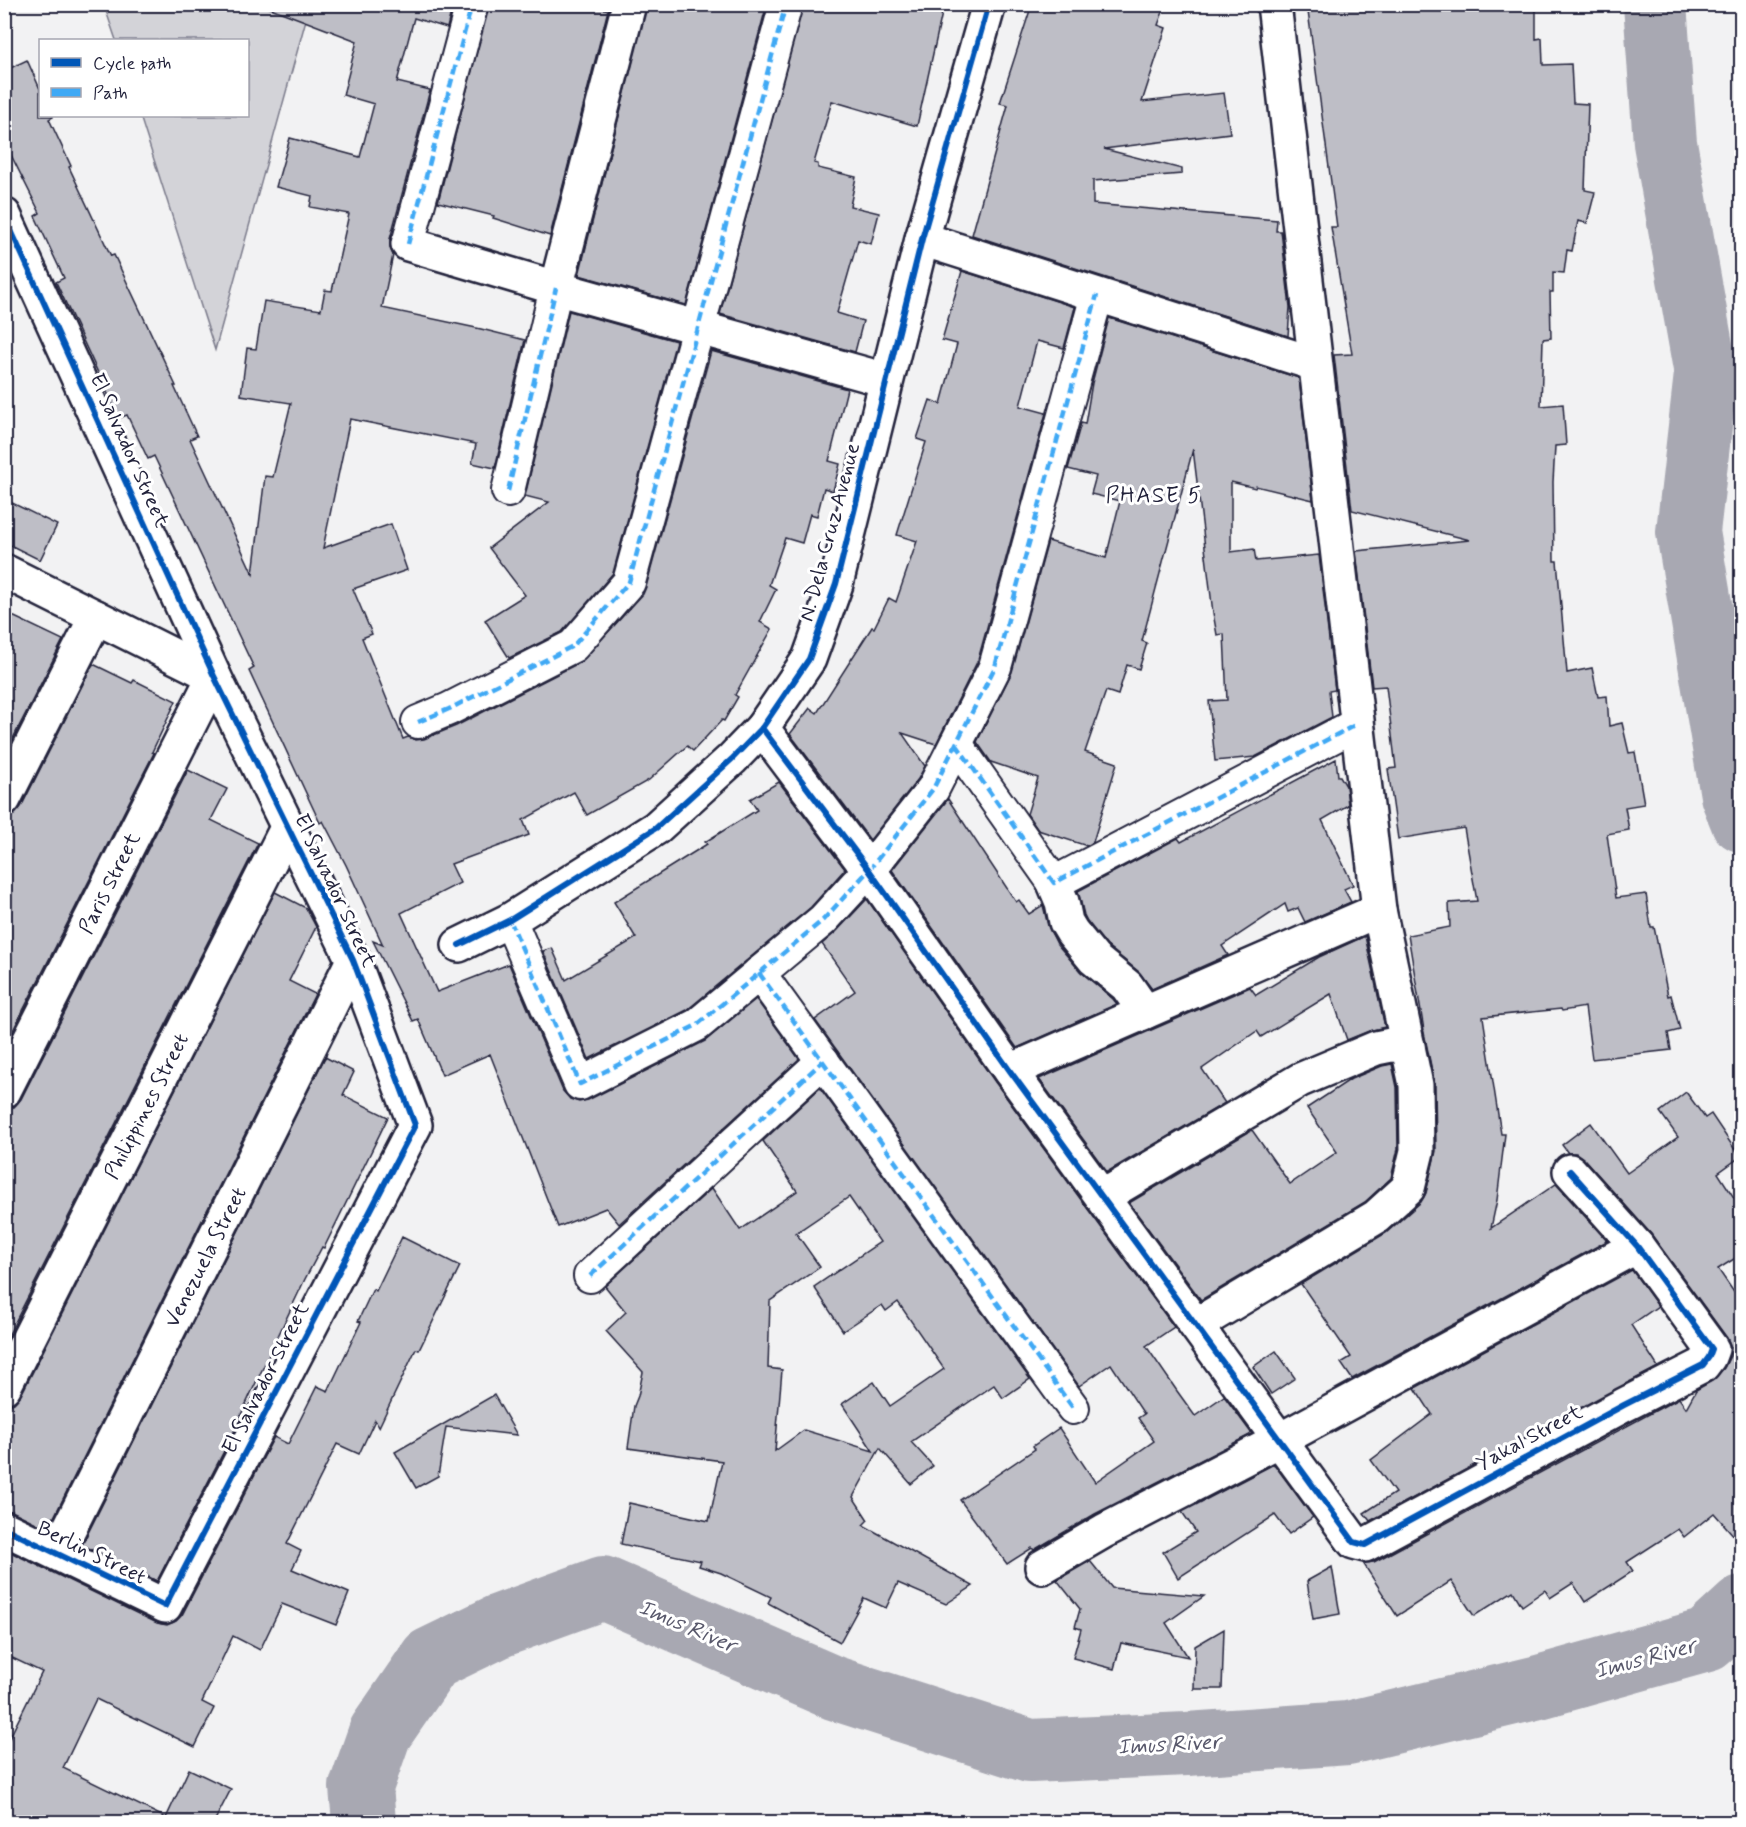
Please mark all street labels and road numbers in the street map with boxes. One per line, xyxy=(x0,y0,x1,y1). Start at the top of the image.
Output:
street label: El Salvador Street xyxy=(83,369,176,532)
street label: N. Dela Cruz Avenue xyxy=(793,440,867,625)
street label: El Salvador Street xyxy=(287,809,383,972)
street label: Paris Street xyxy=(72,827,148,939)
street label: Philippines Street xyxy=(98,1029,196,1184)
street label: Venezuela Street xyxy=(158,1182,253,1333)
street label: El Salvador Street xyxy=(216,1298,316,1459)
street label: Yakal Street xyxy=(1471,1398,1588,1478)
street label: Berlin Street xyxy=(32,1514,151,1591)

